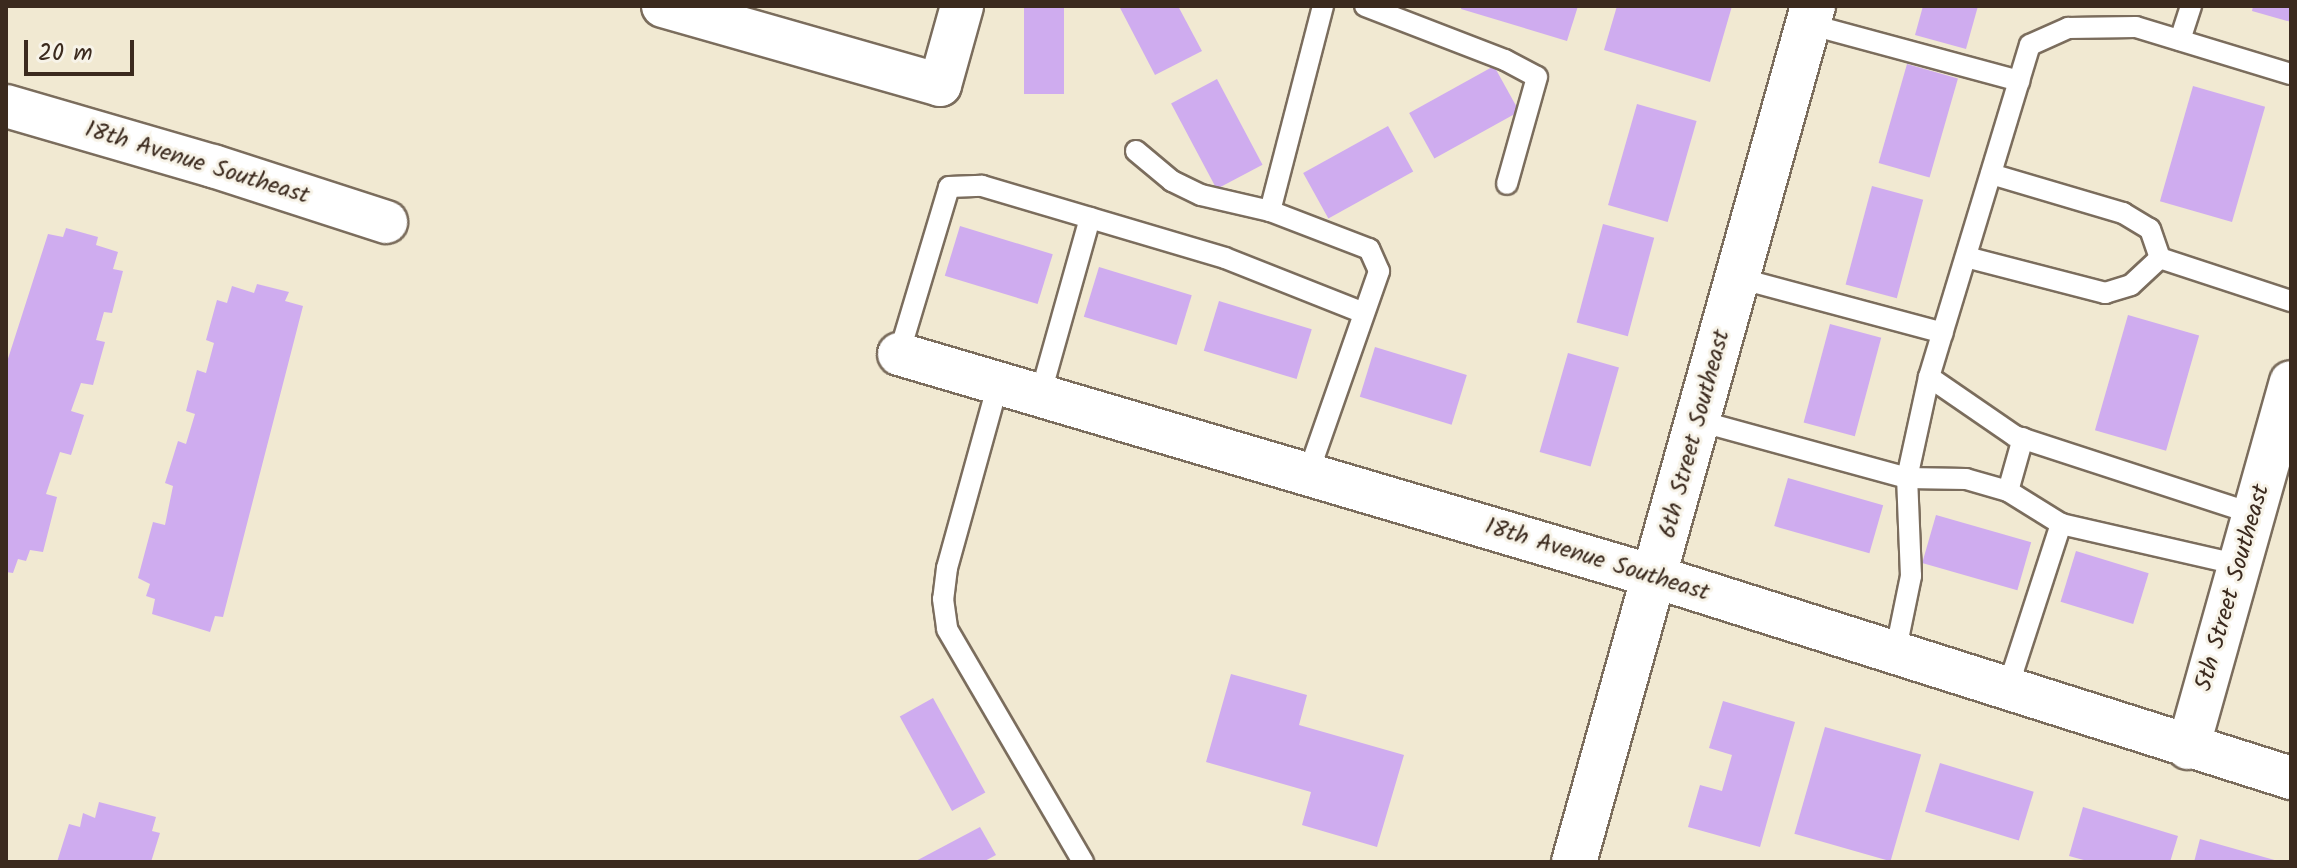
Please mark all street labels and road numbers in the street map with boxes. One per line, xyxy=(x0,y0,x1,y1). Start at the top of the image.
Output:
street label: 18th Avenue Southeast xyxy=(81,115,313,211)
street label: 6th Street Southeast xyxy=(1653,327,1737,541)
street label: 5th Street Southeast xyxy=(2190,481,2276,695)
street label: 18th Avenue Southeast xyxy=(1481,512,1713,608)

